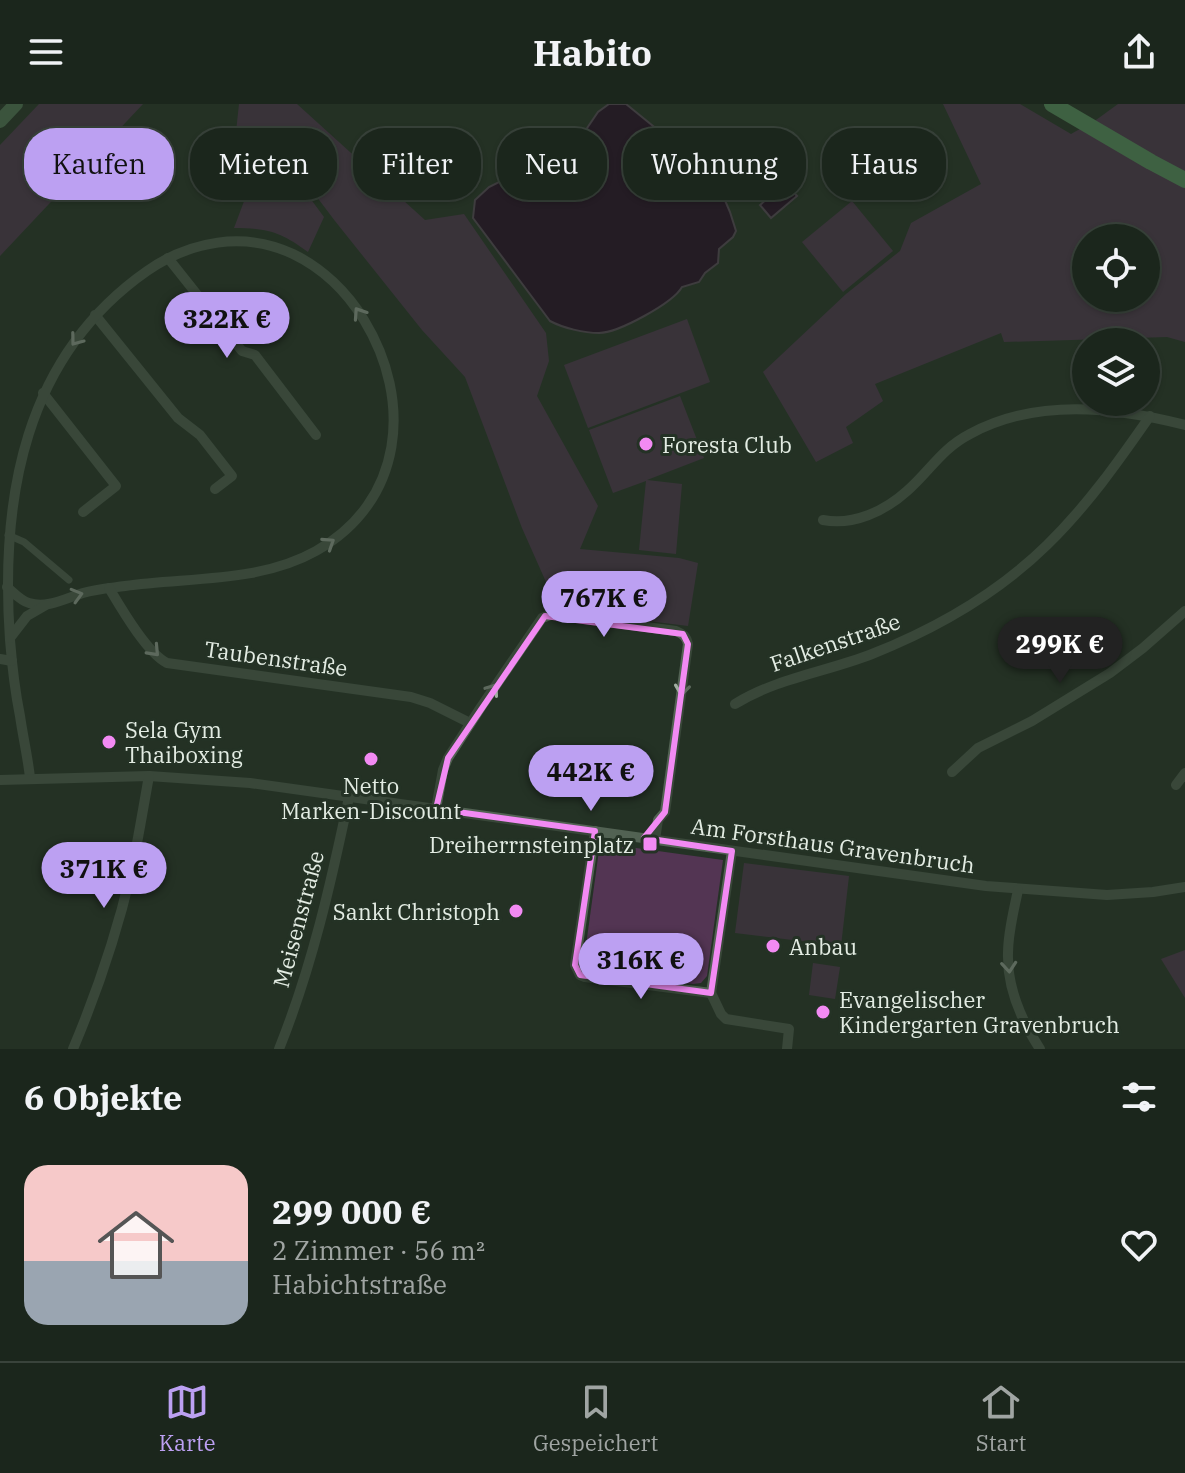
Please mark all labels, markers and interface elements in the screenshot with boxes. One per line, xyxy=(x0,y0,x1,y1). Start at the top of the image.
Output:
text: Habito xyxy=(533,29,652,76)
icon: menu xyxy=(24,30,68,74)
icon: share xyxy=(1117,30,1161,74)
chip: Kaufen xyxy=(24,128,174,200)
chip: Mieten xyxy=(190,128,337,200)
chip: Filter xyxy=(353,128,481,200)
chip: Neu xyxy=(497,128,607,200)
chip: Wohnung xyxy=(623,128,806,200)
chip: Haus xyxy=(822,128,946,200)
map controls xyxy=(1072,224,1160,416)
button: locate xyxy=(1072,224,1160,312)
pin: 322K € xyxy=(162,292,292,360)
text: 322K € xyxy=(183,301,271,335)
one-way arrow xyxy=(354,307,369,322)
button: layers xyxy=(1072,328,1160,416)
one-way arrow xyxy=(71,331,85,346)
place label: Foresta Club xyxy=(662,430,792,459)
marker: Foresta Club xyxy=(637,435,655,453)
one-way arrow xyxy=(320,537,335,552)
pin: 767K € xyxy=(539,571,669,639)
text: 767K € xyxy=(560,580,648,614)
one-way arrow xyxy=(70,588,84,604)
street label: Falkenstraße xyxy=(766,606,904,678)
pin: 299K € xyxy=(995,617,1125,685)
text: 299K € xyxy=(1016,626,1104,660)
street label: Taubenstraße xyxy=(203,634,349,682)
one-way arrow xyxy=(145,642,160,656)
one-way arrow xyxy=(483,684,498,698)
one-way arrow xyxy=(674,684,691,697)
place label: Sela Gym Thaiboxing xyxy=(125,715,243,769)
marker: Sela Gym Thaiboxing xyxy=(100,733,118,751)
pin: 442K € xyxy=(526,745,656,813)
marker: Netto Marken-Discount xyxy=(362,750,380,768)
text: 442K € xyxy=(547,754,635,788)
place label: Netto Marken-Discount xyxy=(281,771,461,825)
street label: Am Forsthaus Gravenbruch xyxy=(689,811,977,879)
place label: Dreiherrnsteinplatz xyxy=(429,830,634,859)
marker: Dreiherrnsteinplatz xyxy=(641,835,659,853)
pin: 371K € xyxy=(39,842,169,910)
street label: Meisenstraße xyxy=(266,847,330,991)
text: 371K € xyxy=(60,851,148,885)
place label: Sankt Christoph xyxy=(333,897,500,926)
marker: Sankt Christoph xyxy=(507,902,525,920)
place label: Anbau xyxy=(789,932,857,961)
pin: 316K € xyxy=(576,933,706,1001)
marker: Anbau xyxy=(764,937,782,955)
text: 316K € xyxy=(597,942,685,976)
one-way arrow xyxy=(1000,961,1017,974)
place label: Evangelischer Kindergarten Gravenbruch xyxy=(839,985,1120,1039)
marker: Evangelischer Kindergarten Gravenbruch xyxy=(814,1003,832,1021)
text: 6 Objekte xyxy=(24,1075,182,1119)
icon: filters xyxy=(1117,1075,1161,1119)
text: 299 000 € xyxy=(272,1189,431,1233)
icon: home xyxy=(88,1197,184,1293)
icon: heart xyxy=(1117,1223,1161,1267)
text: 2 Zimmer · 56 m² xyxy=(272,1233,485,1267)
text: Habichtstraße xyxy=(272,1267,447,1301)
tab: Karte xyxy=(159,1380,215,1457)
tab: Gespeichert xyxy=(533,1380,658,1457)
tab: Start xyxy=(976,1380,1026,1457)

